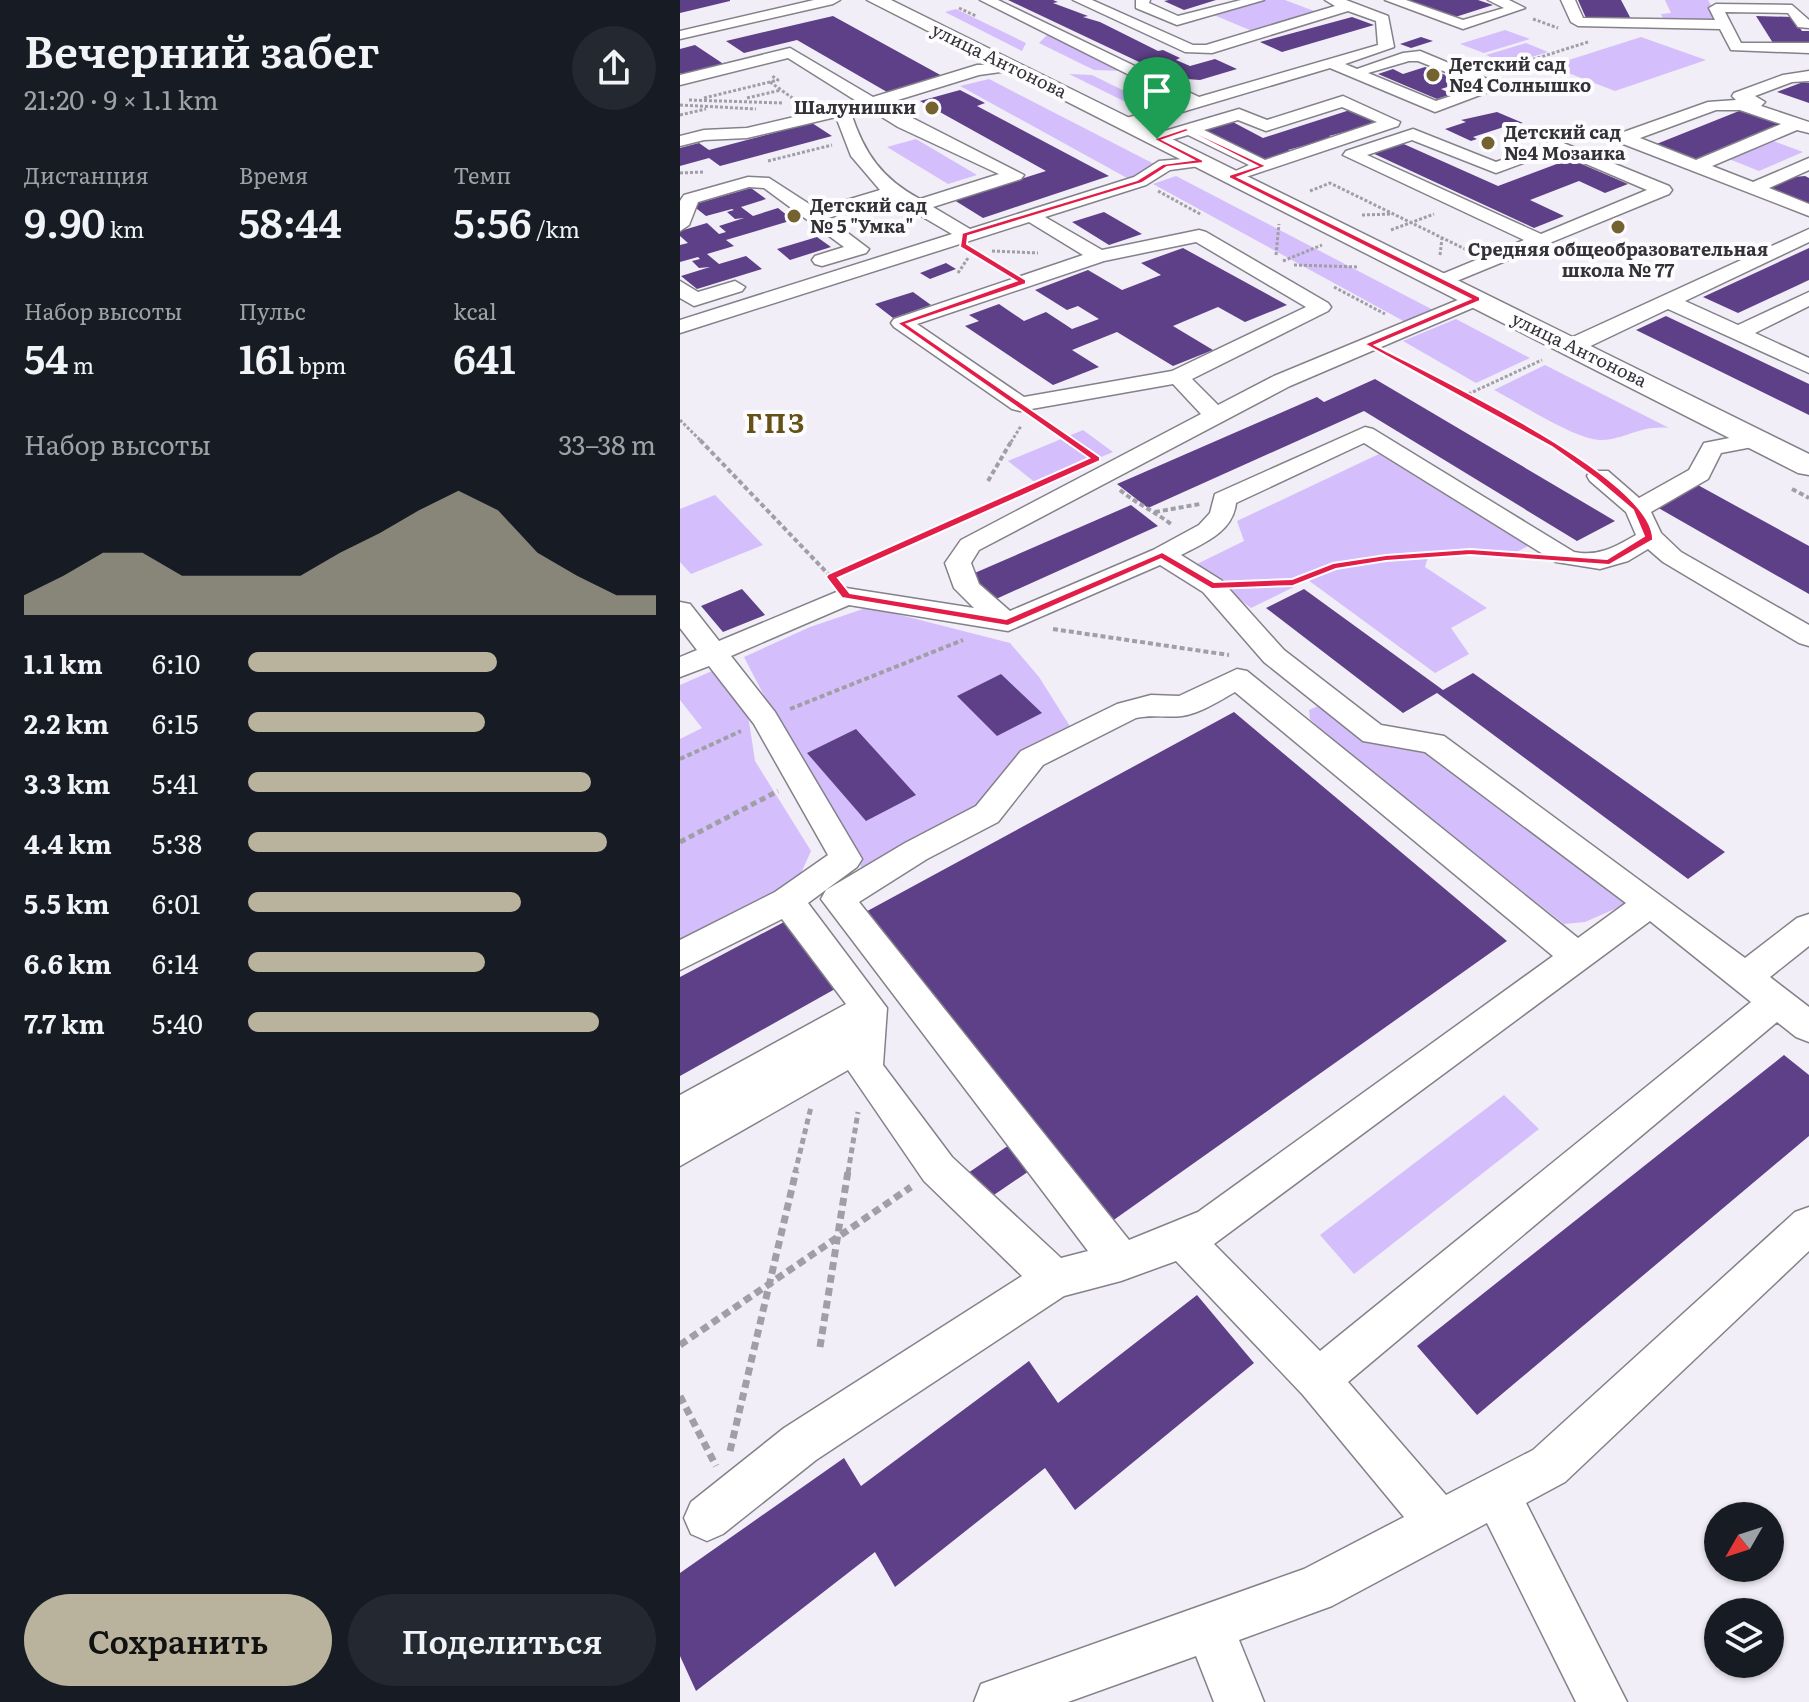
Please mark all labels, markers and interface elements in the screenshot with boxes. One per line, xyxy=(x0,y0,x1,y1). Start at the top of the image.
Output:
street label: улица Антонова xyxy=(927,15,1072,104)
text: Вечерний забег xyxy=(24,16,380,82)
button: share xyxy=(572,26,656,110)
place label: Детский сад №4 Солнышко xyxy=(1449,50,1591,98)
pin xyxy=(1123,57,1191,139)
marker: Детский сад №4 Солнышко xyxy=(1424,66,1442,84)
icon: arrive xyxy=(1135,69,1179,113)
text: 21:20 · 9 × 1.1 km xyxy=(24,79,219,118)
place label: Шалунишки xyxy=(794,93,916,120)
marker: Шалунишки xyxy=(923,99,941,117)
place label: Детский сад №4 Мозаика xyxy=(1504,118,1626,166)
marker: Детский сад №4 Мозаика xyxy=(1479,134,1497,152)
text: Дистанция xyxy=(24,158,149,191)
text: Время xyxy=(239,158,308,191)
text: Темп xyxy=(453,158,511,191)
text: 9.90 xyxy=(24,191,105,250)
text: 58:44 xyxy=(239,191,342,250)
text: 5:56 xyxy=(453,191,532,250)
place label: Детский сад № 5 "Умка" xyxy=(810,191,927,239)
marker: Детский сад № 5 "Умка" xyxy=(785,207,803,225)
text: km xyxy=(105,212,144,245)
text: /km xyxy=(532,212,580,245)
marker: Средняя общеобразовательная школа № 77 xyxy=(1609,218,1627,236)
place label: Средняя общеобразовательная школа № 77 xyxy=(1468,235,1768,283)
text: Набор высоты xyxy=(24,294,182,327)
text: Пульс xyxy=(239,294,306,327)
text: kcal xyxy=(453,294,497,327)
street label: улица Антонова xyxy=(1507,304,1652,393)
text: 54 xyxy=(24,327,68,386)
text: 161 xyxy=(239,327,294,386)
text: 641 xyxy=(453,327,516,386)
text: m xyxy=(68,348,94,381)
text: bpm xyxy=(294,348,346,381)
district label: ГПЗ xyxy=(746,402,806,441)
text: Набор высоты xyxy=(24,424,211,463)
text: 33–38 m xyxy=(558,424,656,463)
text: 1.1 km xyxy=(24,643,103,682)
text: 6:10 xyxy=(152,643,200,682)
text: 2.2 km xyxy=(24,703,109,742)
text: 6:15 xyxy=(152,703,198,742)
text: 3.3 km xyxy=(24,763,110,802)
text: 5:41 xyxy=(152,763,198,802)
text: 4.4 km xyxy=(24,823,112,862)
text: 5:38 xyxy=(152,823,202,862)
text: 5.5 km xyxy=(24,883,109,922)
text: 6:01 xyxy=(152,883,200,922)
text: 6.6 km xyxy=(24,943,111,982)
text: 6:14 xyxy=(152,943,199,982)
text: 7.7 km xyxy=(24,1003,105,1042)
text: 5:40 xyxy=(152,1003,203,1042)
north arrow xyxy=(1704,1502,1784,1582)
map controls xyxy=(1704,1502,1784,1678)
button: Сохранить xyxy=(24,1594,332,1686)
button: Поделиться xyxy=(348,1594,656,1686)
button: layers xyxy=(1704,1598,1784,1678)

